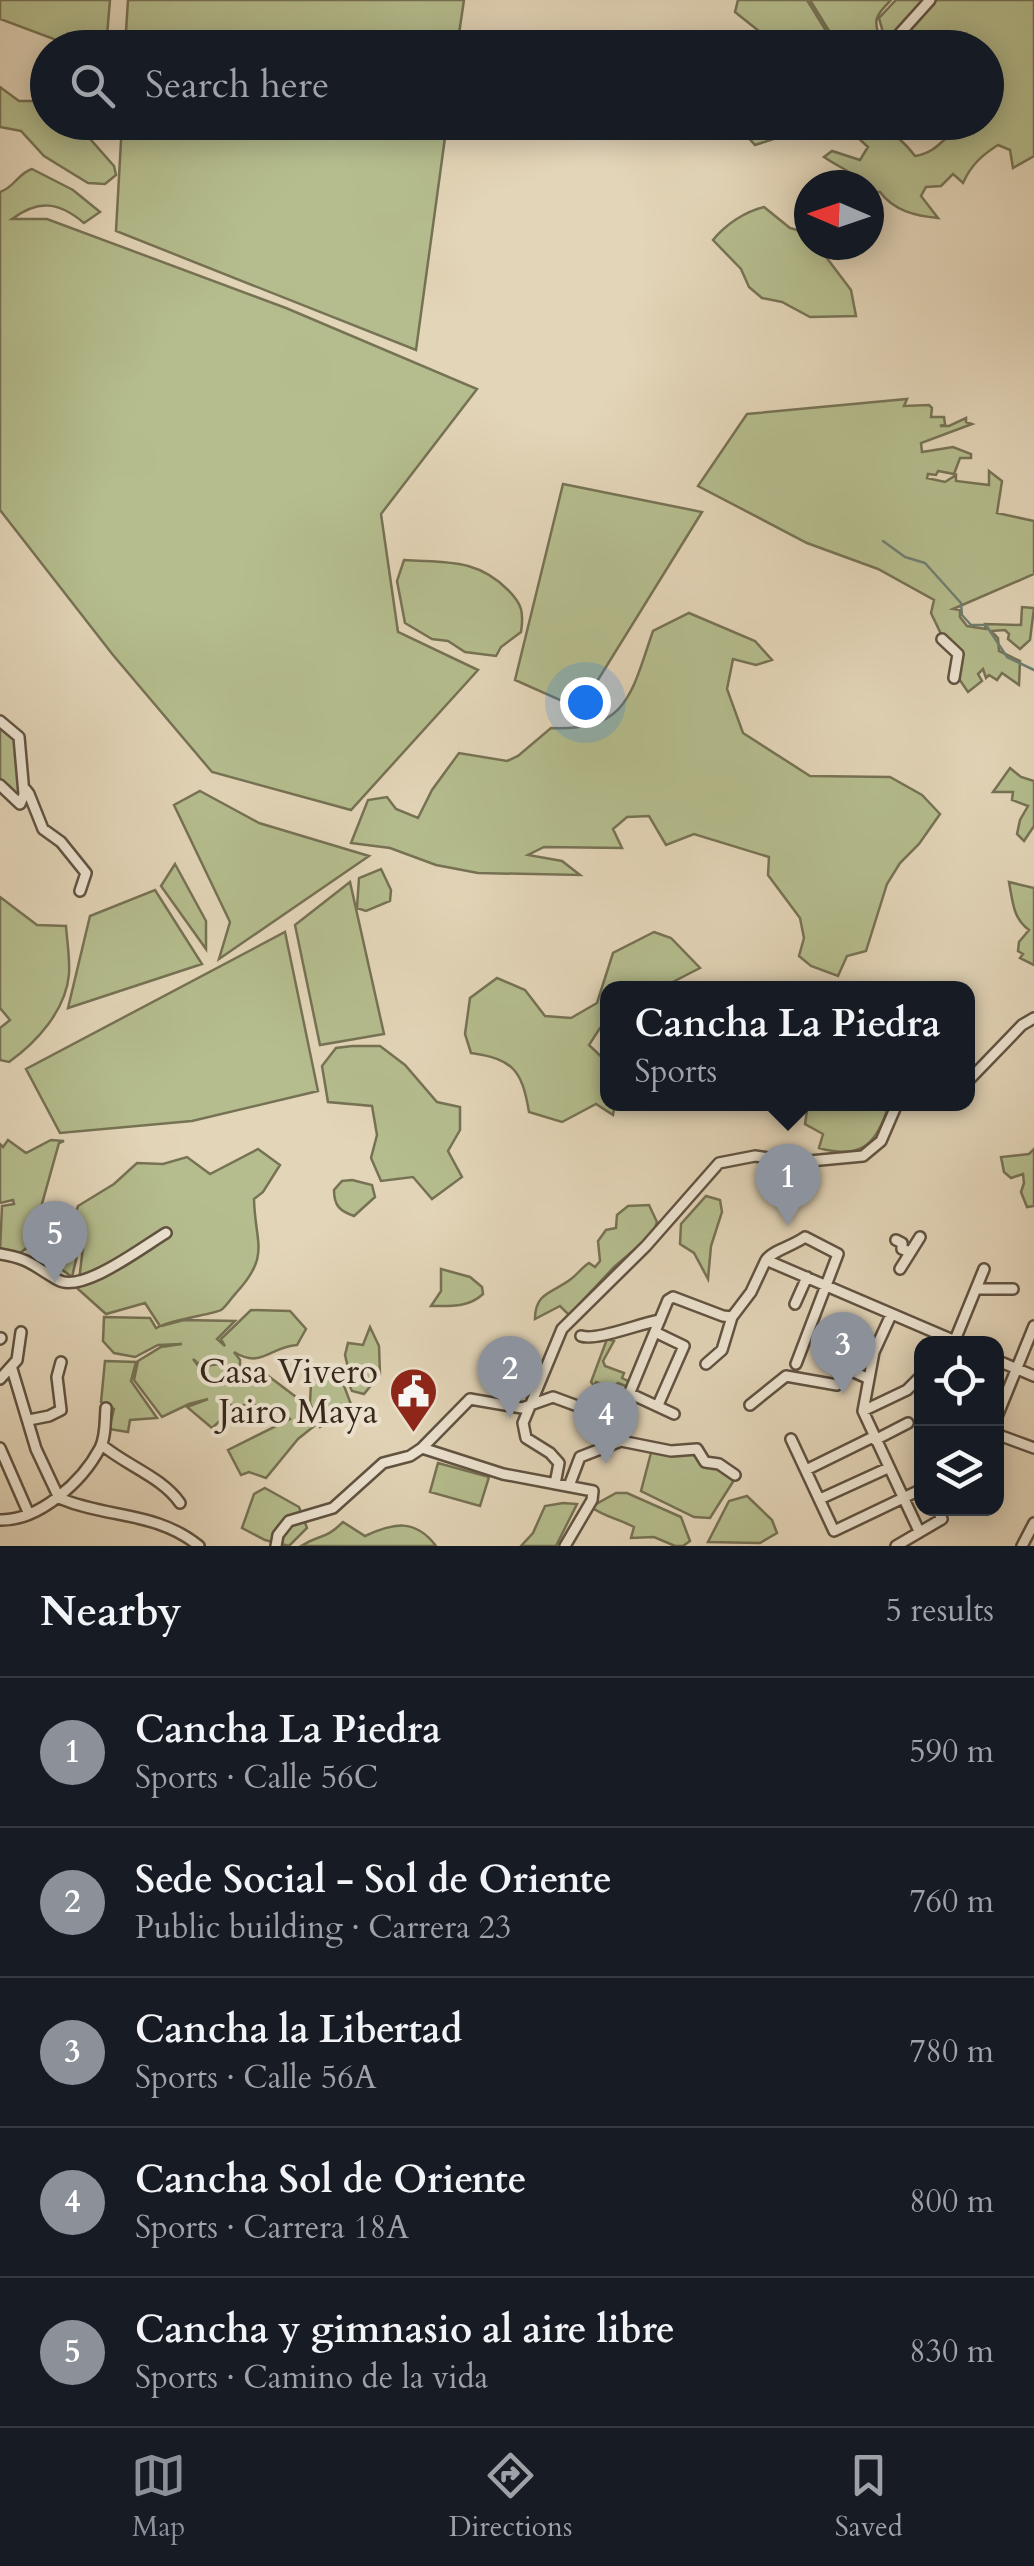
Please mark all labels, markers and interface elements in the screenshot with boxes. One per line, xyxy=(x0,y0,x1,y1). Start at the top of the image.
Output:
search box xyxy=(30,30,1004,140)
icon: search xyxy=(65,58,120,113)
text: Search here xyxy=(145,59,329,111)
north arrow xyxy=(794,170,884,260)
your location xyxy=(560,677,611,728)
popup xyxy=(600,981,975,1111)
text: Cancha La Piedra xyxy=(634,998,941,1050)
text: Sports xyxy=(634,1050,717,1094)
pin: 1 xyxy=(756,1144,820,1226)
pin: 5 xyxy=(22,1200,88,1283)
pin: 3 xyxy=(810,1312,876,1394)
pin: 2 xyxy=(478,1336,542,1418)
map controls xyxy=(914,1336,1004,1516)
button: locate xyxy=(914,1336,1004,1426)
place label: Casa Vivero Jairo Maya xyxy=(199,1348,378,1436)
public building icon: Casa Vivero Jairo Maya xyxy=(387,1366,439,1434)
pin: 4 xyxy=(574,1382,638,1464)
button: layers xyxy=(914,1426,1004,1516)
text: Nearby xyxy=(40,1583,182,1640)
text: 5 results xyxy=(886,1589,994,1633)
text: Cancha La Piedra xyxy=(135,1704,441,1756)
text: 1 xyxy=(64,1730,81,1774)
text: 590 m xyxy=(909,1730,994,1774)
text: Sports · Calle 56C xyxy=(135,1756,378,1800)
text: Sede Social - Sol de Oriente xyxy=(135,1854,612,1906)
text: 2 xyxy=(64,1880,81,1924)
text: 760 m xyxy=(909,1880,994,1924)
text: Public building · Carrera 23 xyxy=(135,1906,511,1950)
text: Cancha la Libertad xyxy=(135,2004,462,2056)
text: 3 xyxy=(64,2030,81,2074)
text: 780 m xyxy=(909,2030,994,2074)
text: Sports · Calle 56A xyxy=(135,2056,376,2100)
text: Cancha Sol de Oriente xyxy=(135,2154,527,2206)
text: 4 xyxy=(64,2180,81,2224)
text: 800 m xyxy=(909,2180,994,2224)
text: Sports · Carrera 18A xyxy=(135,2206,409,2250)
text: Cancha y gimnasio al aire libre xyxy=(135,2304,675,2356)
text: 5 xyxy=(64,2330,81,2374)
text: 830 m xyxy=(909,2330,994,2374)
text: Sports · Camino de la vida xyxy=(135,2356,488,2400)
tab: Map xyxy=(131,2448,186,2546)
tab: Directions xyxy=(449,2448,572,2546)
tab: Saved xyxy=(835,2448,903,2546)

